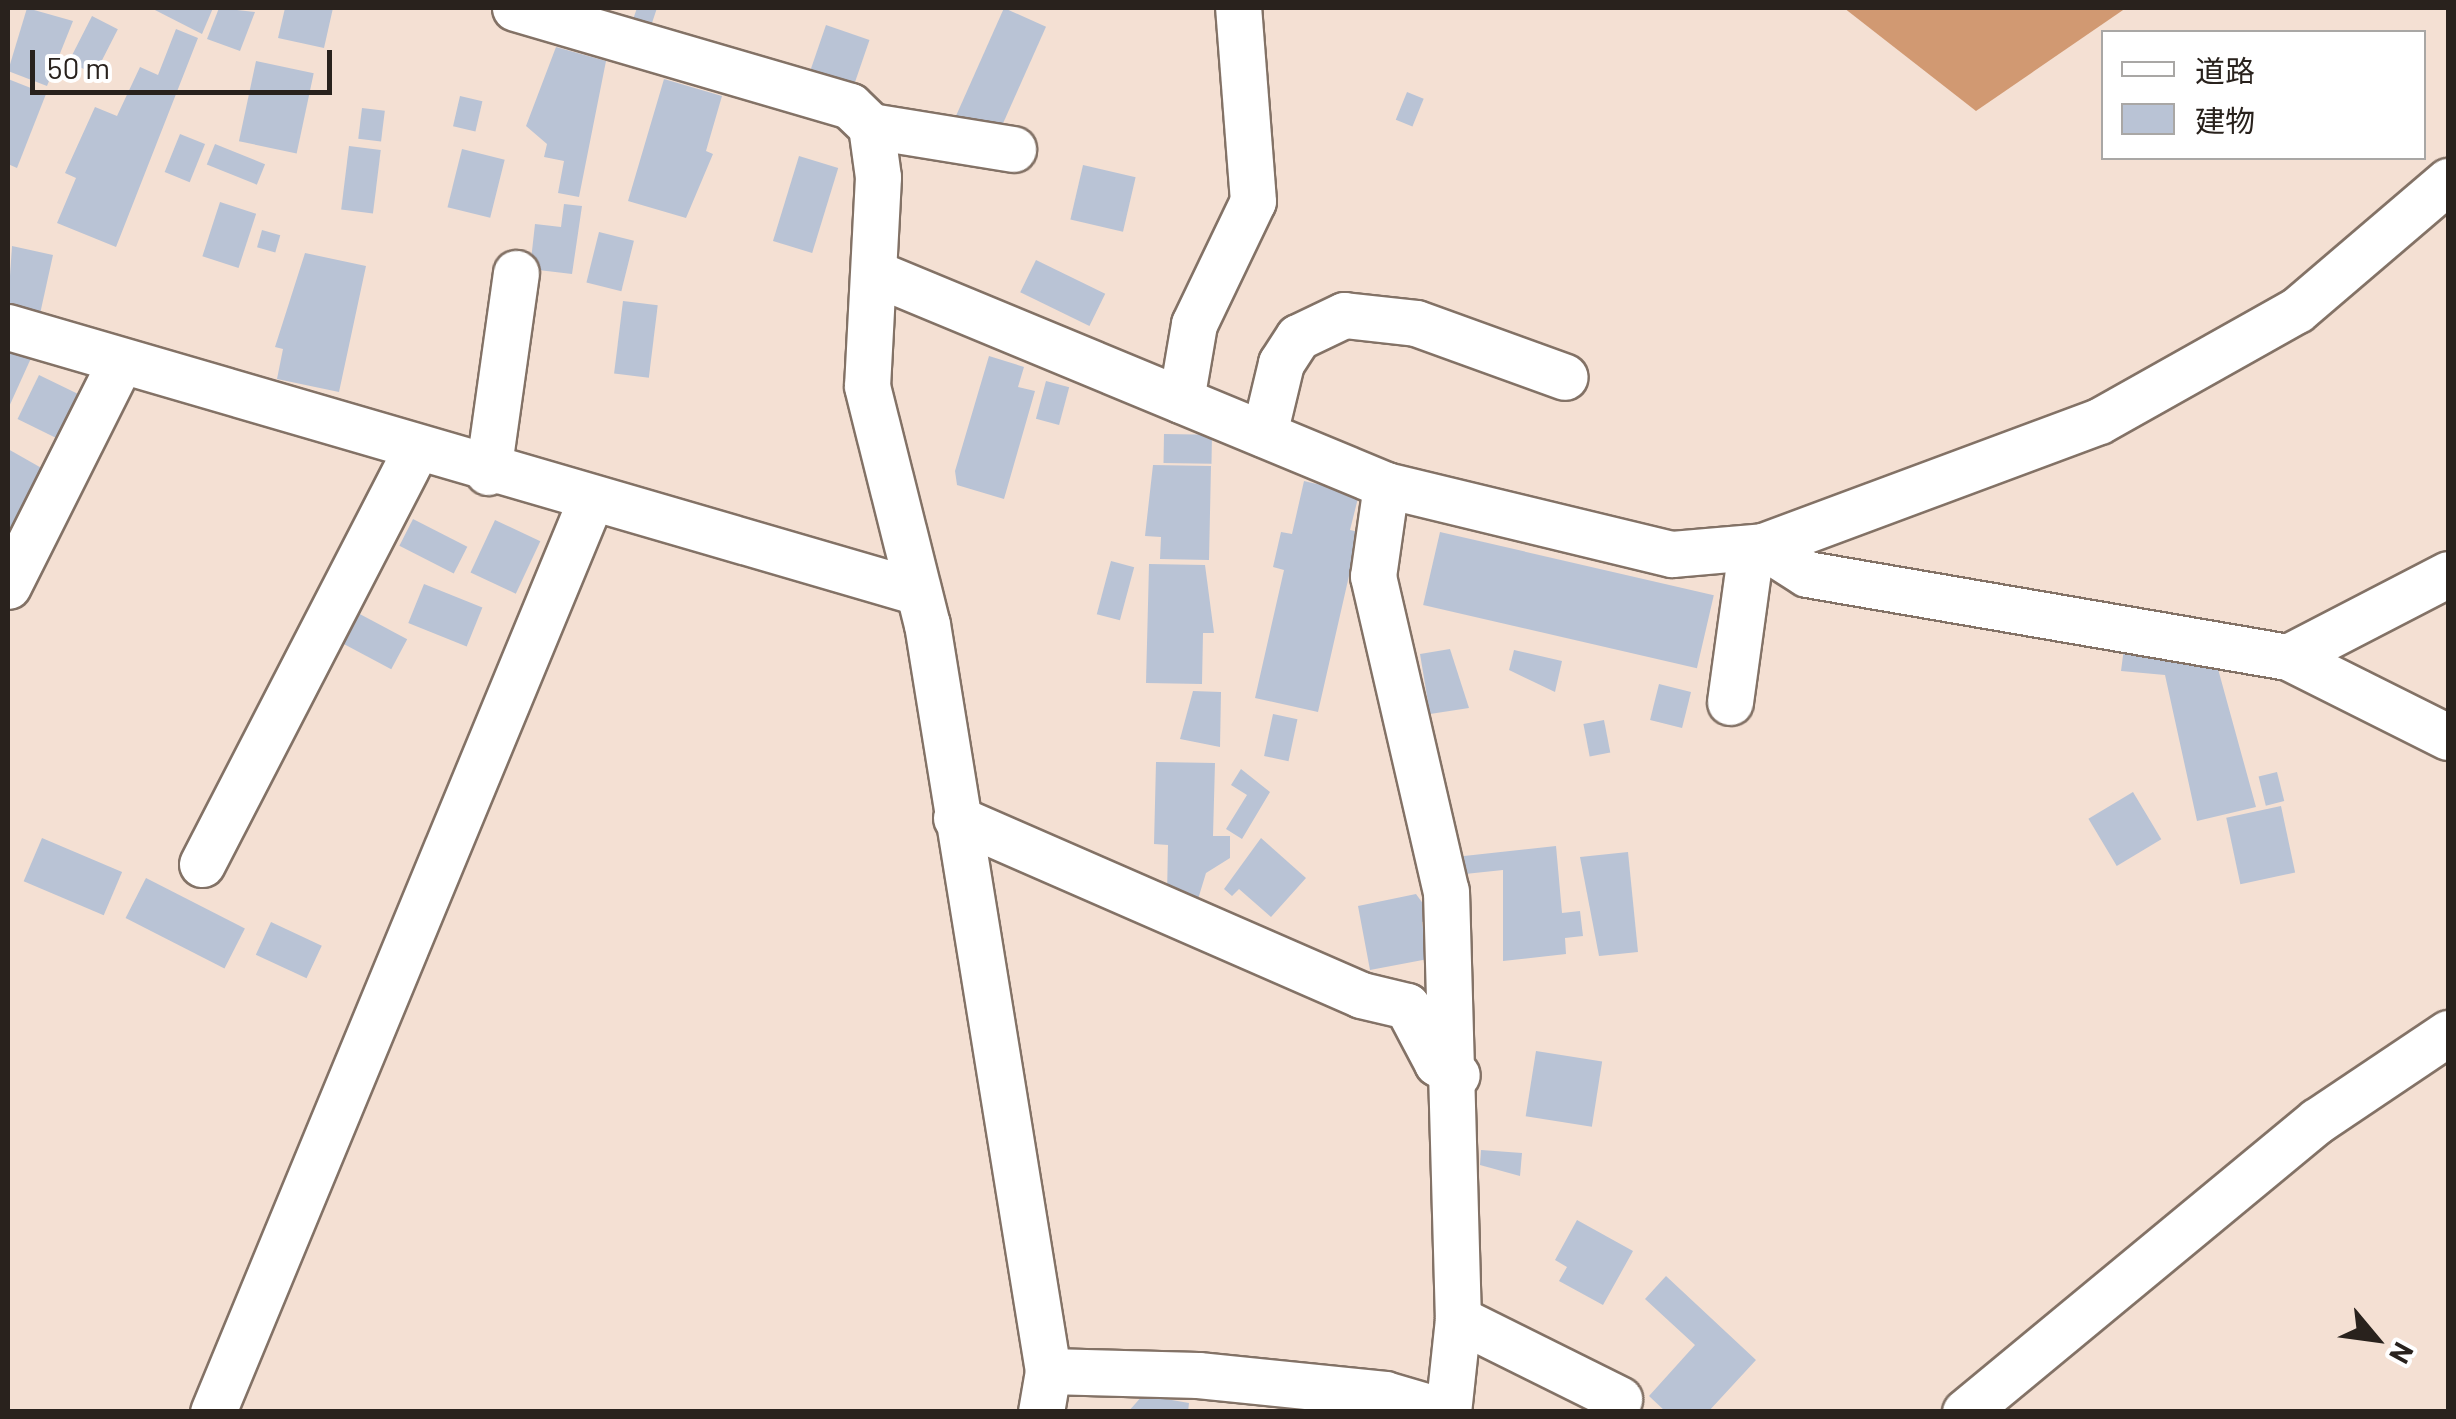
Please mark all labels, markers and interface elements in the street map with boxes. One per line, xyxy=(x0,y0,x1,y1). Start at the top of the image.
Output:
scale bar xyxy=(35,30,338,92)
legend xyxy=(2101,30,2426,160)
text: 50 m xyxy=(47,49,110,85)
text: 道路 xyxy=(2195,52,2255,88)
text: 建物 xyxy=(2195,102,2255,138)
north arrow xyxy=(2326,1289,2426,1389)
text: N xyxy=(2383,1337,2422,1370)

